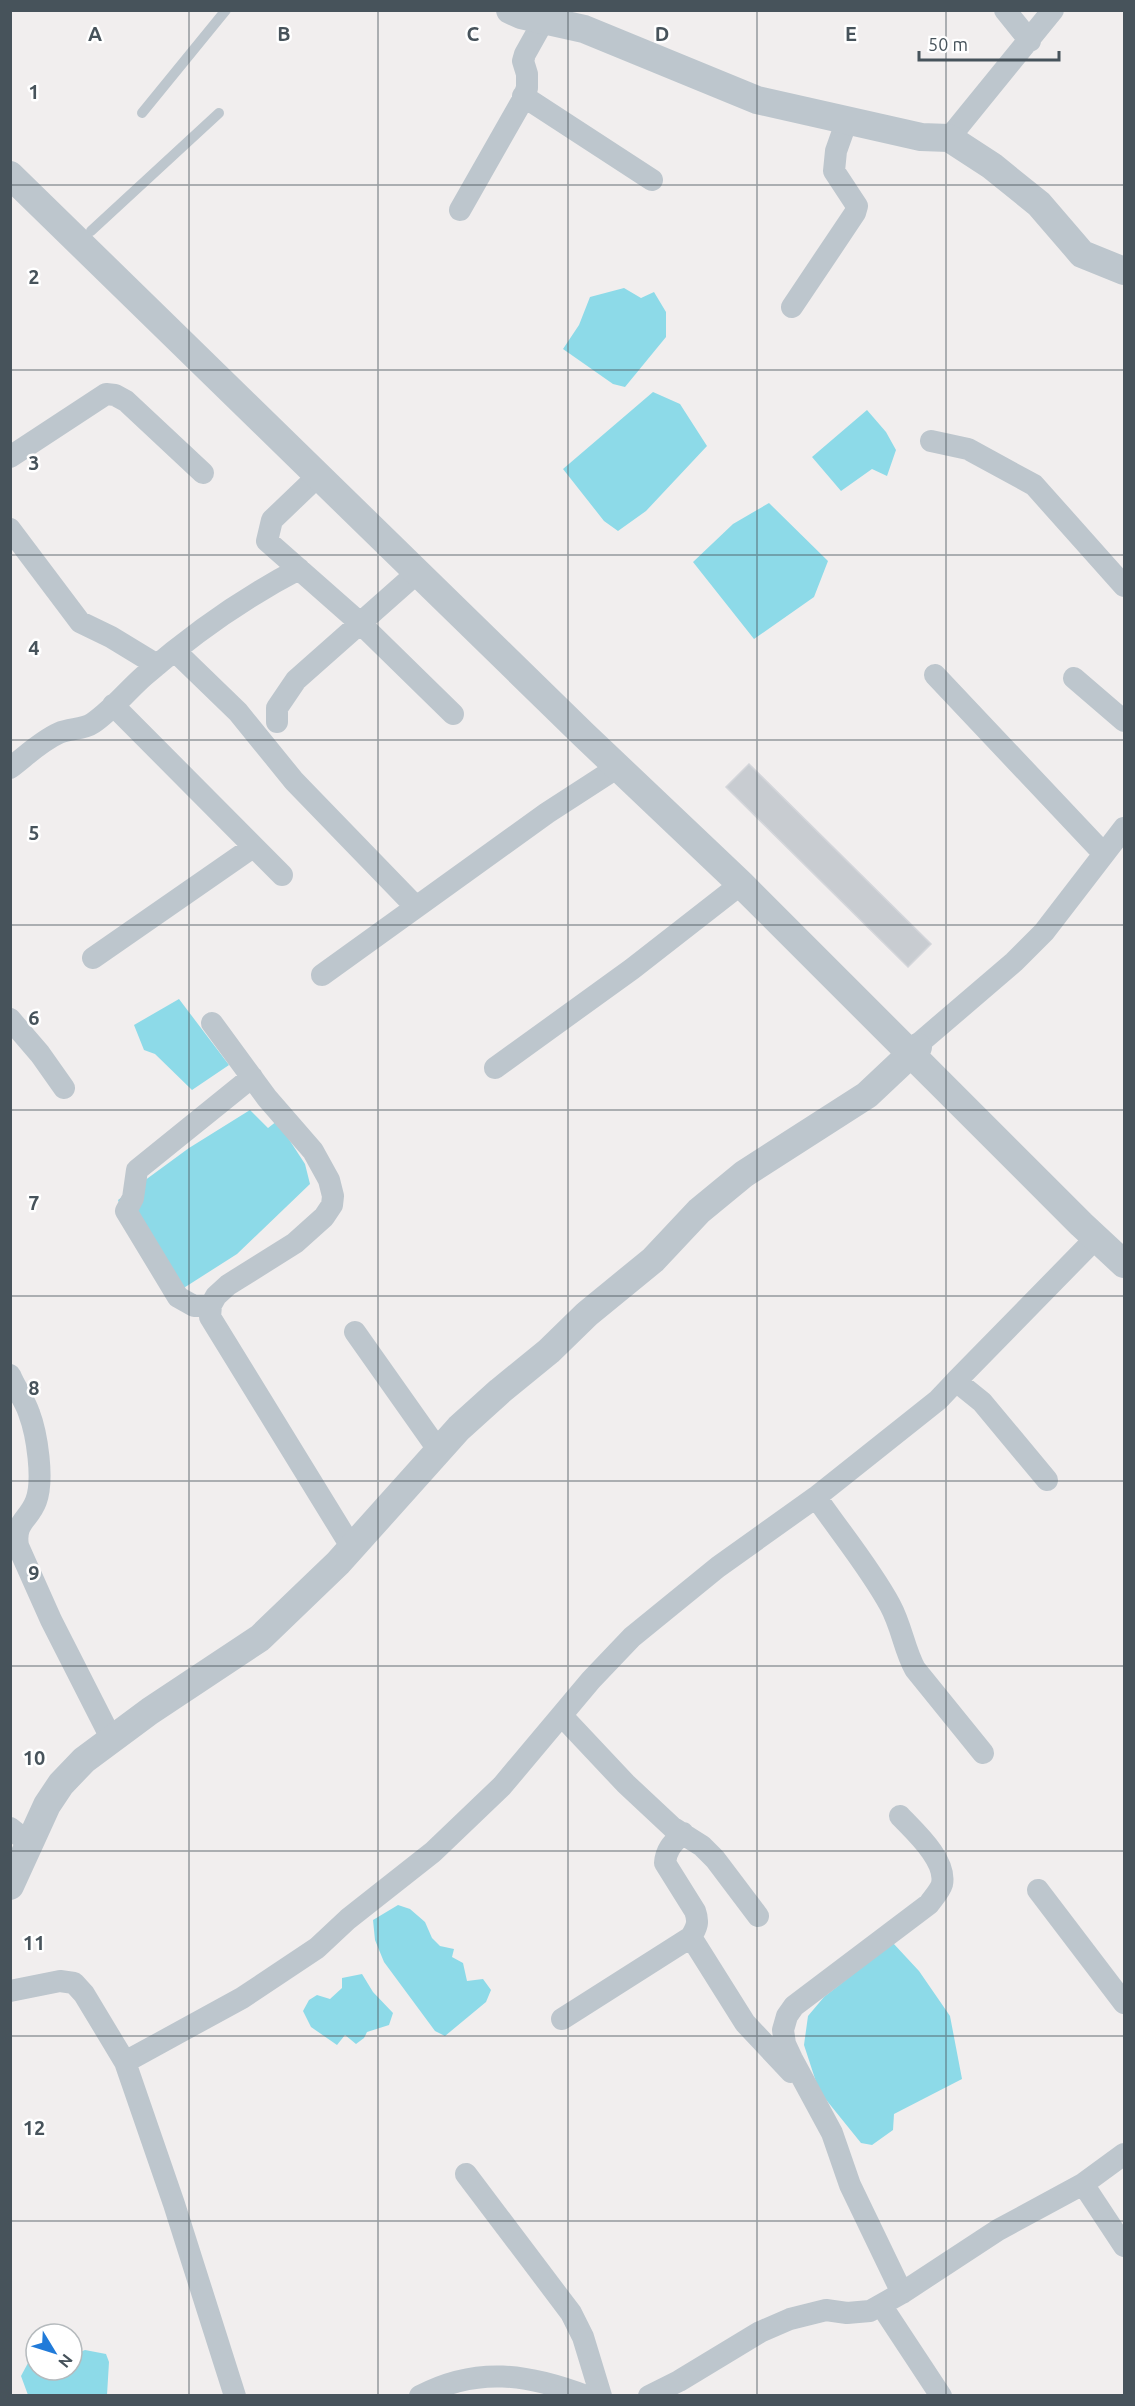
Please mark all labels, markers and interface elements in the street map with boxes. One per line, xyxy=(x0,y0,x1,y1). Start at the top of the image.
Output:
text: A xyxy=(88,22,102,45)
text: B xyxy=(277,22,291,45)
text: C xyxy=(467,22,480,45)
text: D xyxy=(655,22,669,45)
text: E xyxy=(845,22,857,45)
scale bar xyxy=(919,24,1058,62)
text: 50 m xyxy=(928,34,968,54)
text: 1 xyxy=(28,80,40,103)
text: 2 xyxy=(28,265,40,288)
text: 3 xyxy=(28,451,40,474)
text: 4 xyxy=(28,636,40,659)
text: 5 xyxy=(28,821,40,844)
text: 6 xyxy=(28,1006,40,1029)
text: 7 xyxy=(28,1191,40,1214)
text: 8 xyxy=(28,1376,40,1399)
text: 9 xyxy=(28,1561,40,1584)
text: 10 xyxy=(23,1746,45,1769)
text: 11 xyxy=(23,1931,45,1954)
text: 12 xyxy=(23,2116,45,2139)
north arrow xyxy=(24,2322,84,2382)
text: N xyxy=(55,2351,77,2371)

